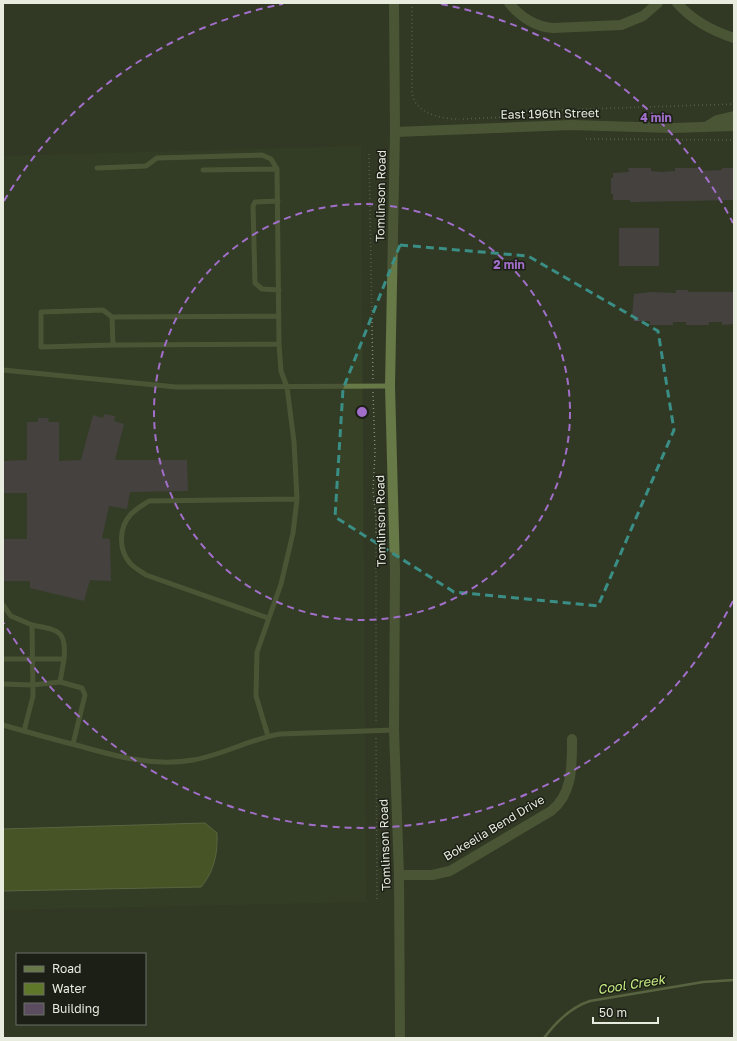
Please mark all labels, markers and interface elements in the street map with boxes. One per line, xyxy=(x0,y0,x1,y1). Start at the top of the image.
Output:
street label: East 196th Street xyxy=(500,105,600,122)
text: 4 min xyxy=(640,110,672,125)
street label: Tomlinson Road xyxy=(372,150,389,242)
text: 2 min xyxy=(493,257,525,272)
centre of rings xyxy=(355,405,369,419)
street label: Tomlinson Road xyxy=(372,475,389,567)
street label: Bokeelia Bend Drive xyxy=(441,792,547,864)
street label: Tomlinson Road xyxy=(375,799,394,891)
legend xyxy=(16,953,146,1025)
text: Road xyxy=(52,961,81,976)
water label: Cool Creek xyxy=(596,971,667,997)
text: Water xyxy=(52,981,86,996)
scale bar xyxy=(593,999,658,1025)
text: Building xyxy=(52,1001,100,1016)
text: 50 m xyxy=(599,1005,627,1020)

